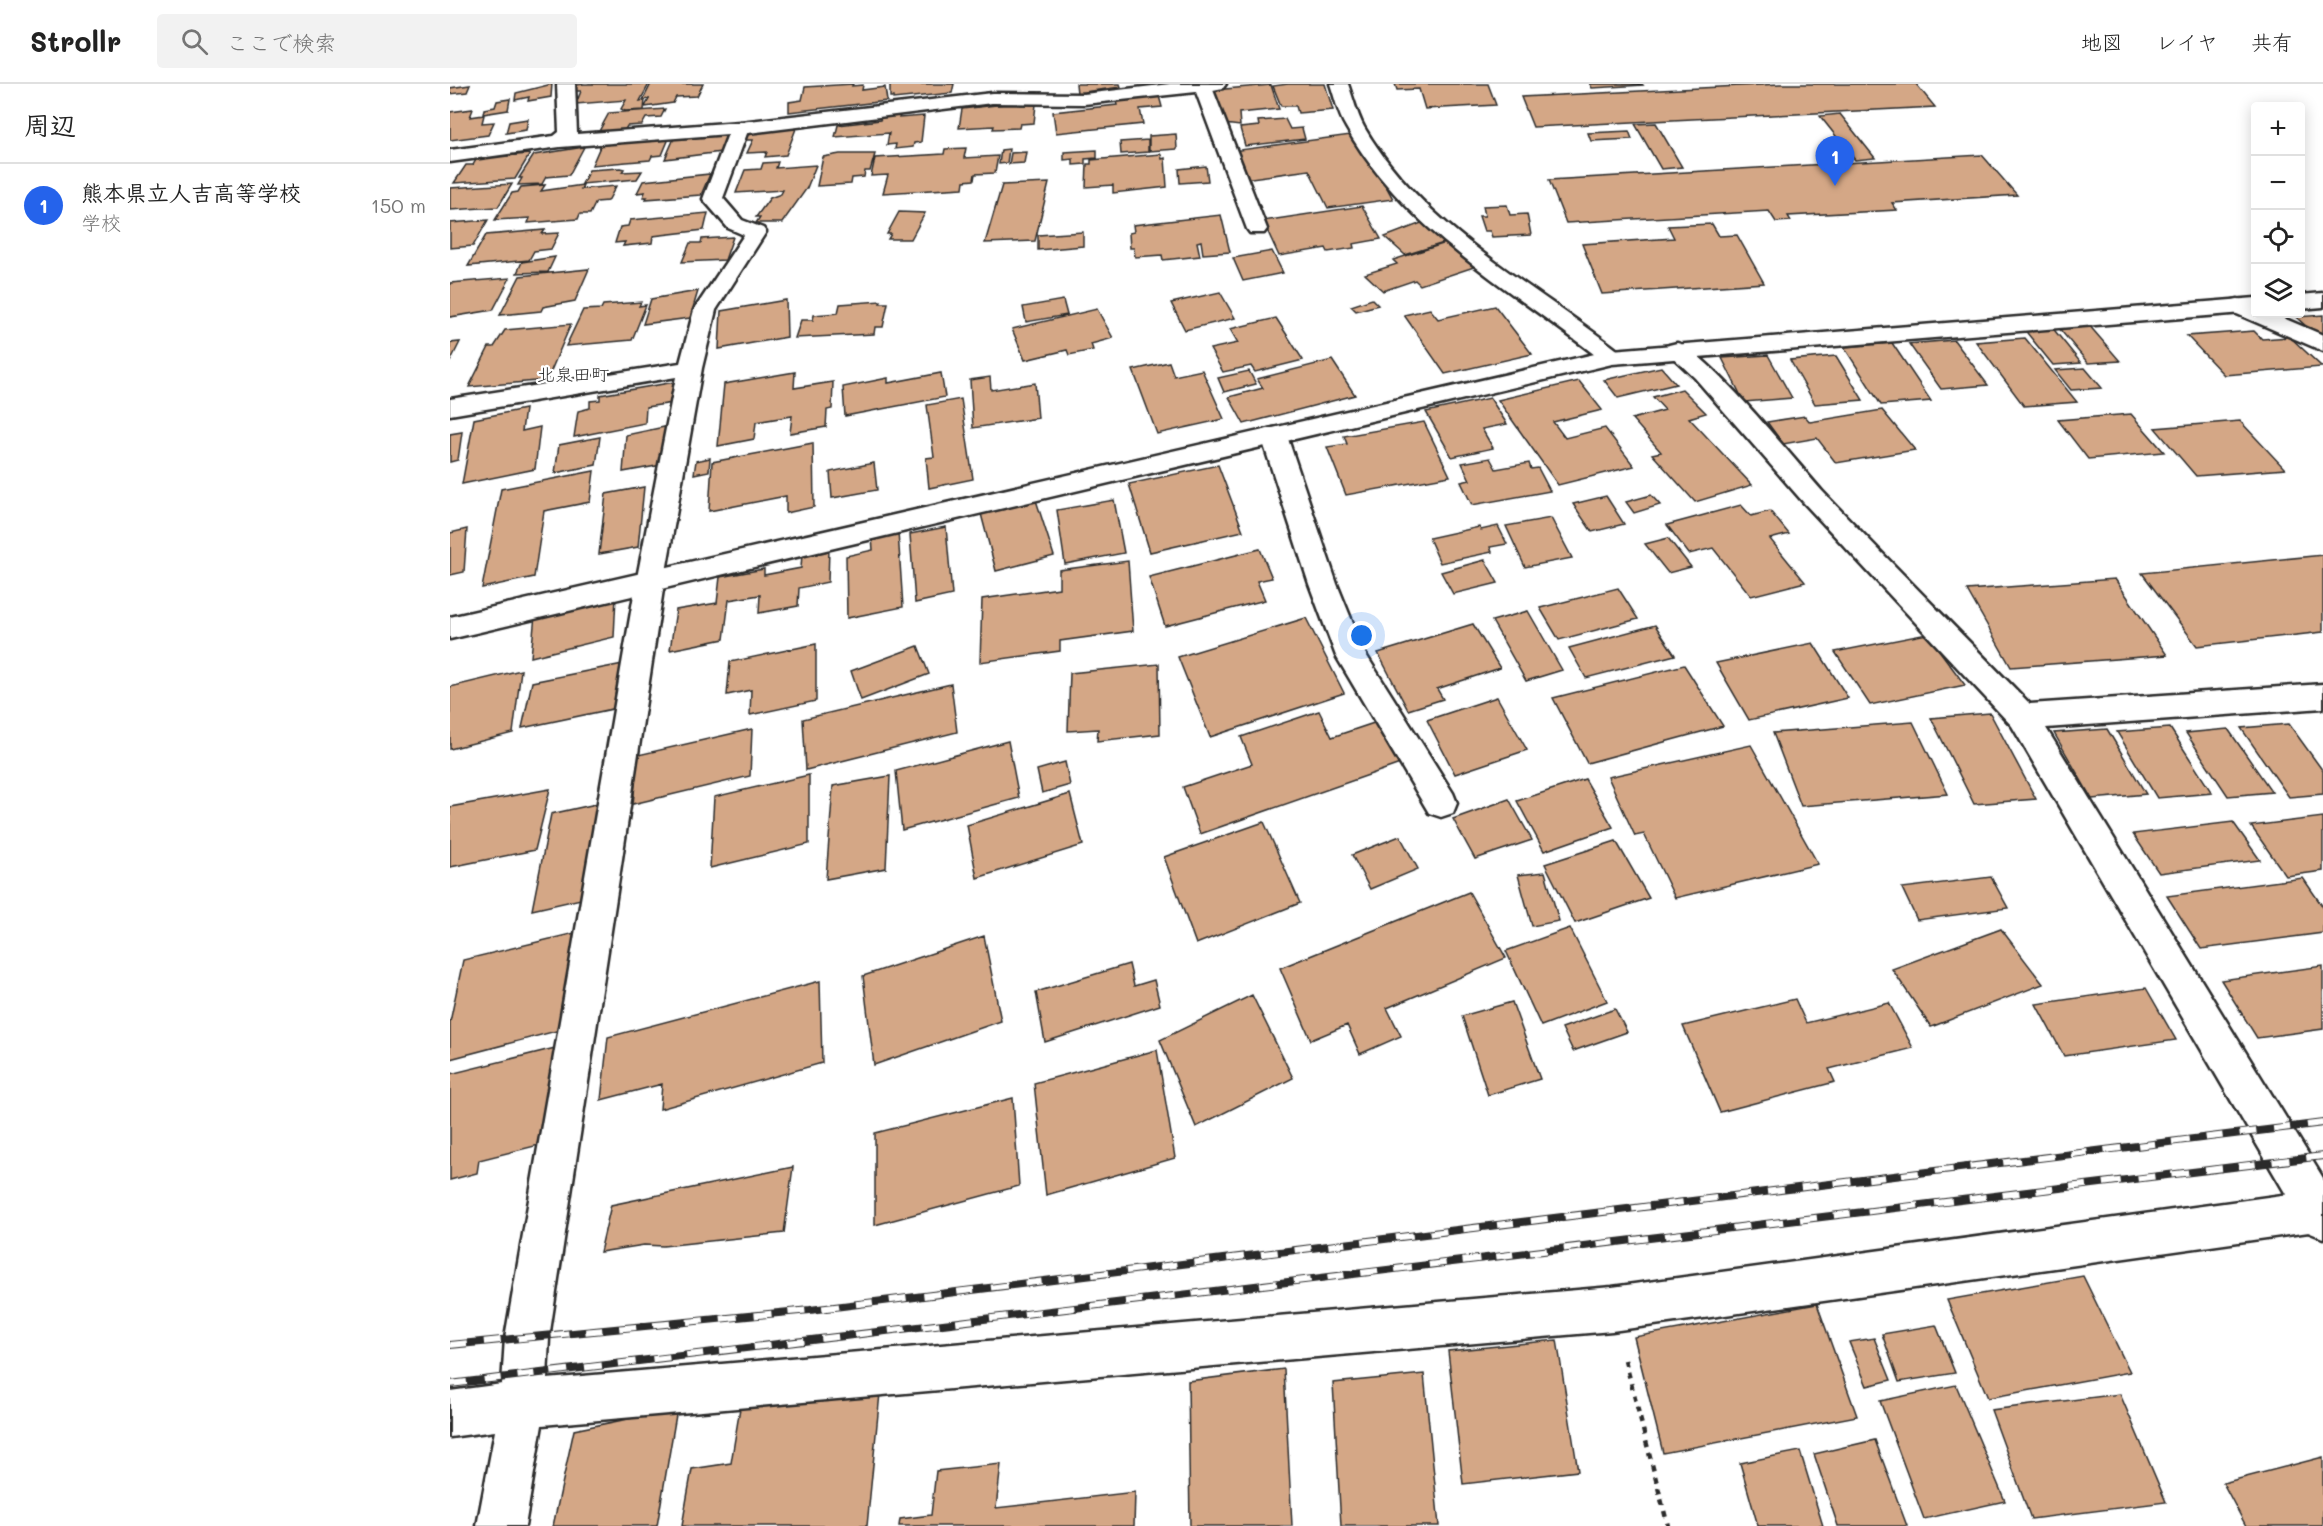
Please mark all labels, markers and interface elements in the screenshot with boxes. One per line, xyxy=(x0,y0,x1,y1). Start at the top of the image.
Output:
search box xyxy=(157,14,577,68)
text: Strollr xyxy=(30,23,121,59)
icon: search xyxy=(178,25,211,58)
text: ここで検索 xyxy=(226,28,336,57)
text: 地図 xyxy=(2081,28,2123,55)
text: レイヤ xyxy=(2156,28,2218,55)
text: 共有 xyxy=(2251,28,2293,55)
map controls xyxy=(2251,102,2305,318)
button: + xyxy=(2251,102,2305,156)
text: 周辺 xyxy=(24,108,76,142)
pin: 1 xyxy=(1816,136,1854,186)
button: − xyxy=(2251,156,2305,210)
text: 熊本県立人吉高等学校 xyxy=(81,178,301,207)
text: 1 xyxy=(39,192,48,218)
text: 150 m xyxy=(371,192,426,218)
text: 学校 xyxy=(81,209,121,235)
button: locate xyxy=(2251,210,2305,264)
button: layers xyxy=(2251,264,2305,318)
district label: 北泉田町 xyxy=(537,362,609,386)
your location xyxy=(1347,621,1376,650)

